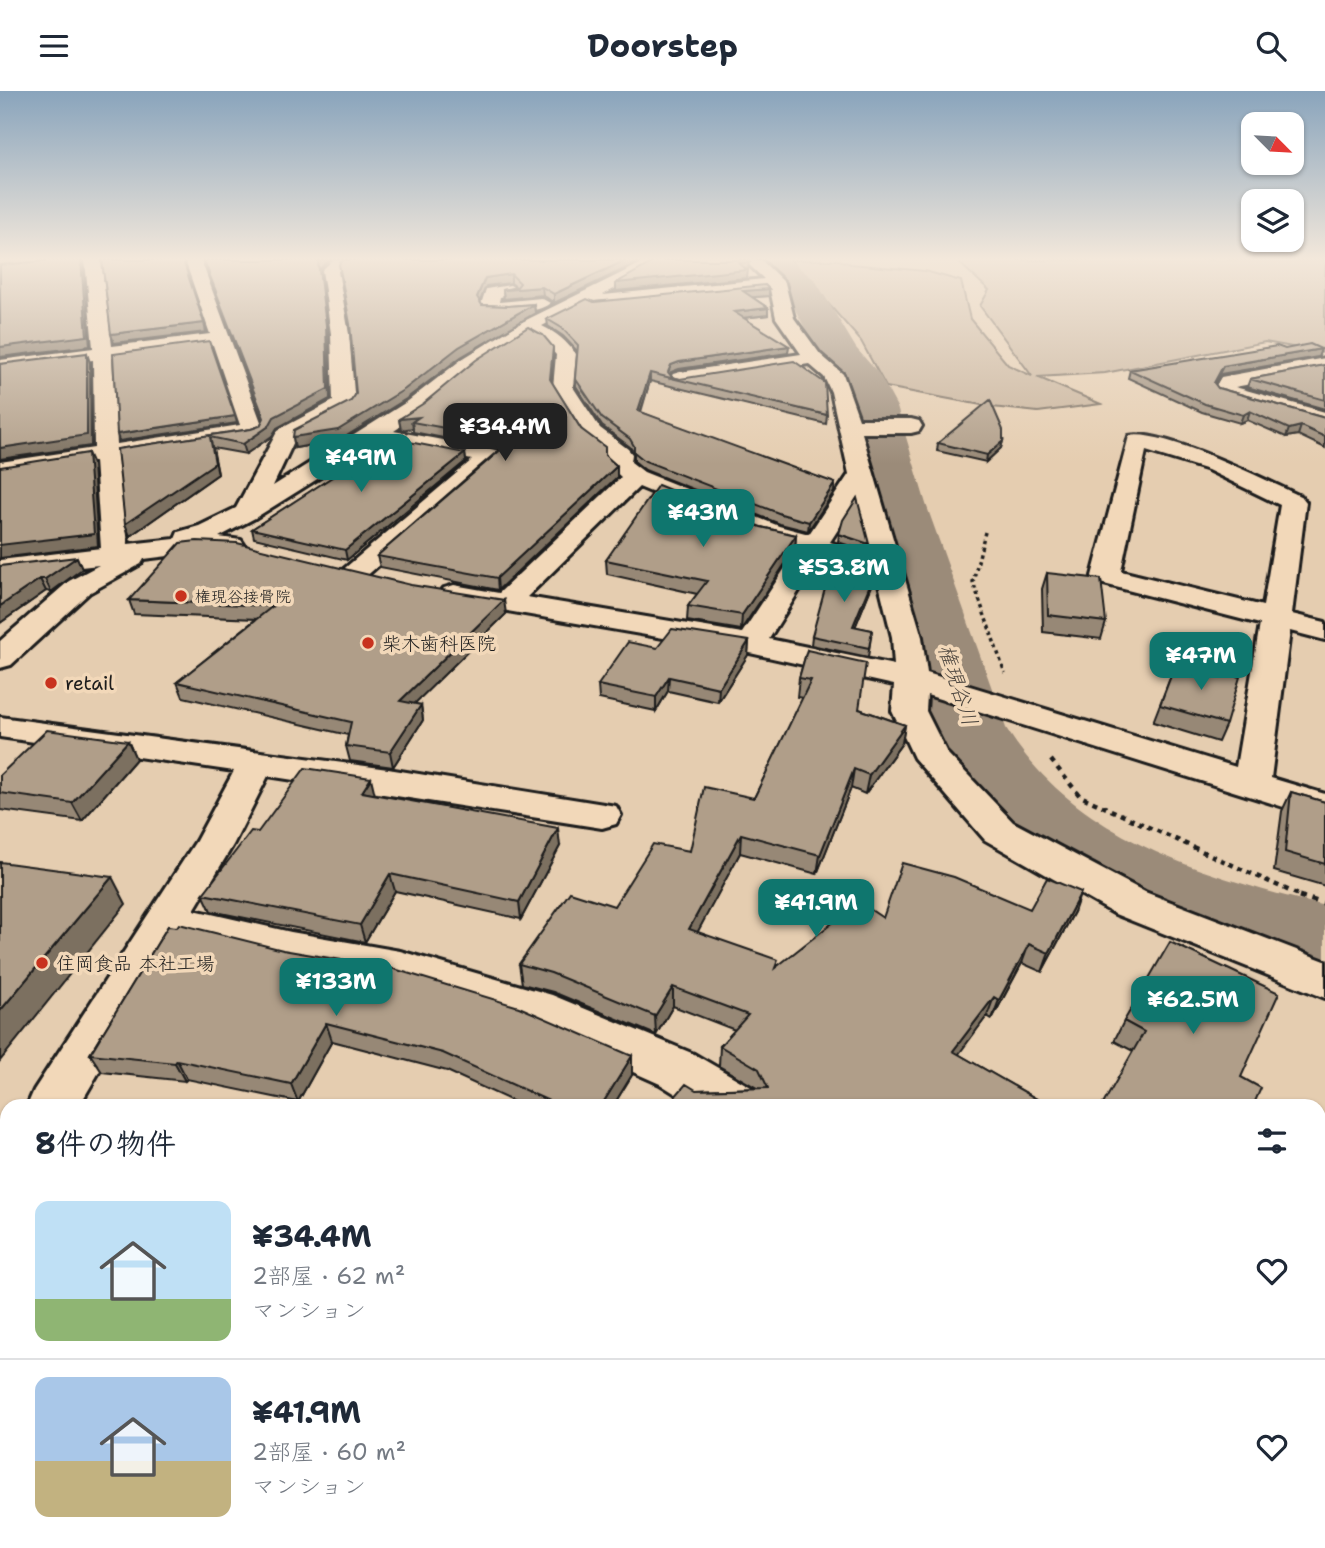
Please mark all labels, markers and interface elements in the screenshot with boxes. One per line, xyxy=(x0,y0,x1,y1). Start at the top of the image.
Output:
text: Doorstep xyxy=(587,24,738,67)
icon: menu xyxy=(35,27,73,65)
icon: search xyxy=(1252,27,1290,65)
north arrow xyxy=(1241,112,1304,175)
map controls xyxy=(1241,112,1304,252)
button: layers xyxy=(1241,189,1304,252)
pin: ¥34.4M xyxy=(448,403,562,463)
text: ¥34.4M xyxy=(459,411,551,441)
pin: ¥49M xyxy=(320,435,402,494)
text: ¥49M xyxy=(325,442,397,472)
pin: ¥43M xyxy=(662,489,744,549)
text: ¥43M xyxy=(668,497,738,527)
pin: ¥53.8M xyxy=(787,545,901,604)
text: ¥53.8M xyxy=(798,552,890,582)
place label: 権現谷接骨院 xyxy=(195,586,291,607)
marker: 権現谷接骨院 xyxy=(173,588,189,604)
place label: 柴木歯科医院 xyxy=(382,631,496,656)
pin: ¥47M xyxy=(1160,633,1242,692)
marker: 柴木歯科医院 xyxy=(360,635,376,651)
text: ¥47M xyxy=(1166,640,1236,670)
water label: 権現谷川 xyxy=(932,641,984,729)
place label: retail xyxy=(65,671,114,696)
marker: retail xyxy=(43,675,59,691)
pin: ¥41.9M xyxy=(759,879,873,939)
text: ¥41.9M xyxy=(774,887,858,917)
place label: 住岡食品 本社工場 xyxy=(56,951,214,976)
marker: 住岡食品 本社工場 xyxy=(34,955,50,971)
pin: ¥133M xyxy=(287,958,385,1018)
text: ¥133M xyxy=(296,966,376,996)
pin: ¥62.5M xyxy=(1136,977,1250,1036)
text: ¥62.5M xyxy=(1147,984,1239,1014)
icon: filters xyxy=(1253,1122,1291,1160)
text: 8件の物件 xyxy=(35,1123,176,1164)
text: ¥34.4M xyxy=(252,1216,372,1257)
icon: home xyxy=(91,1229,175,1313)
icon: heart xyxy=(1253,1252,1291,1290)
text: 2部屋 · 62 m² xyxy=(252,1261,405,1291)
text: マンション xyxy=(252,1295,366,1325)
text: ¥41.9M xyxy=(252,1392,361,1433)
icon: home xyxy=(91,1405,175,1489)
icon: heart xyxy=(1253,1428,1291,1466)
text: 2部屋 · 60 m² xyxy=(252,1437,406,1467)
text: マンション xyxy=(252,1471,366,1501)

